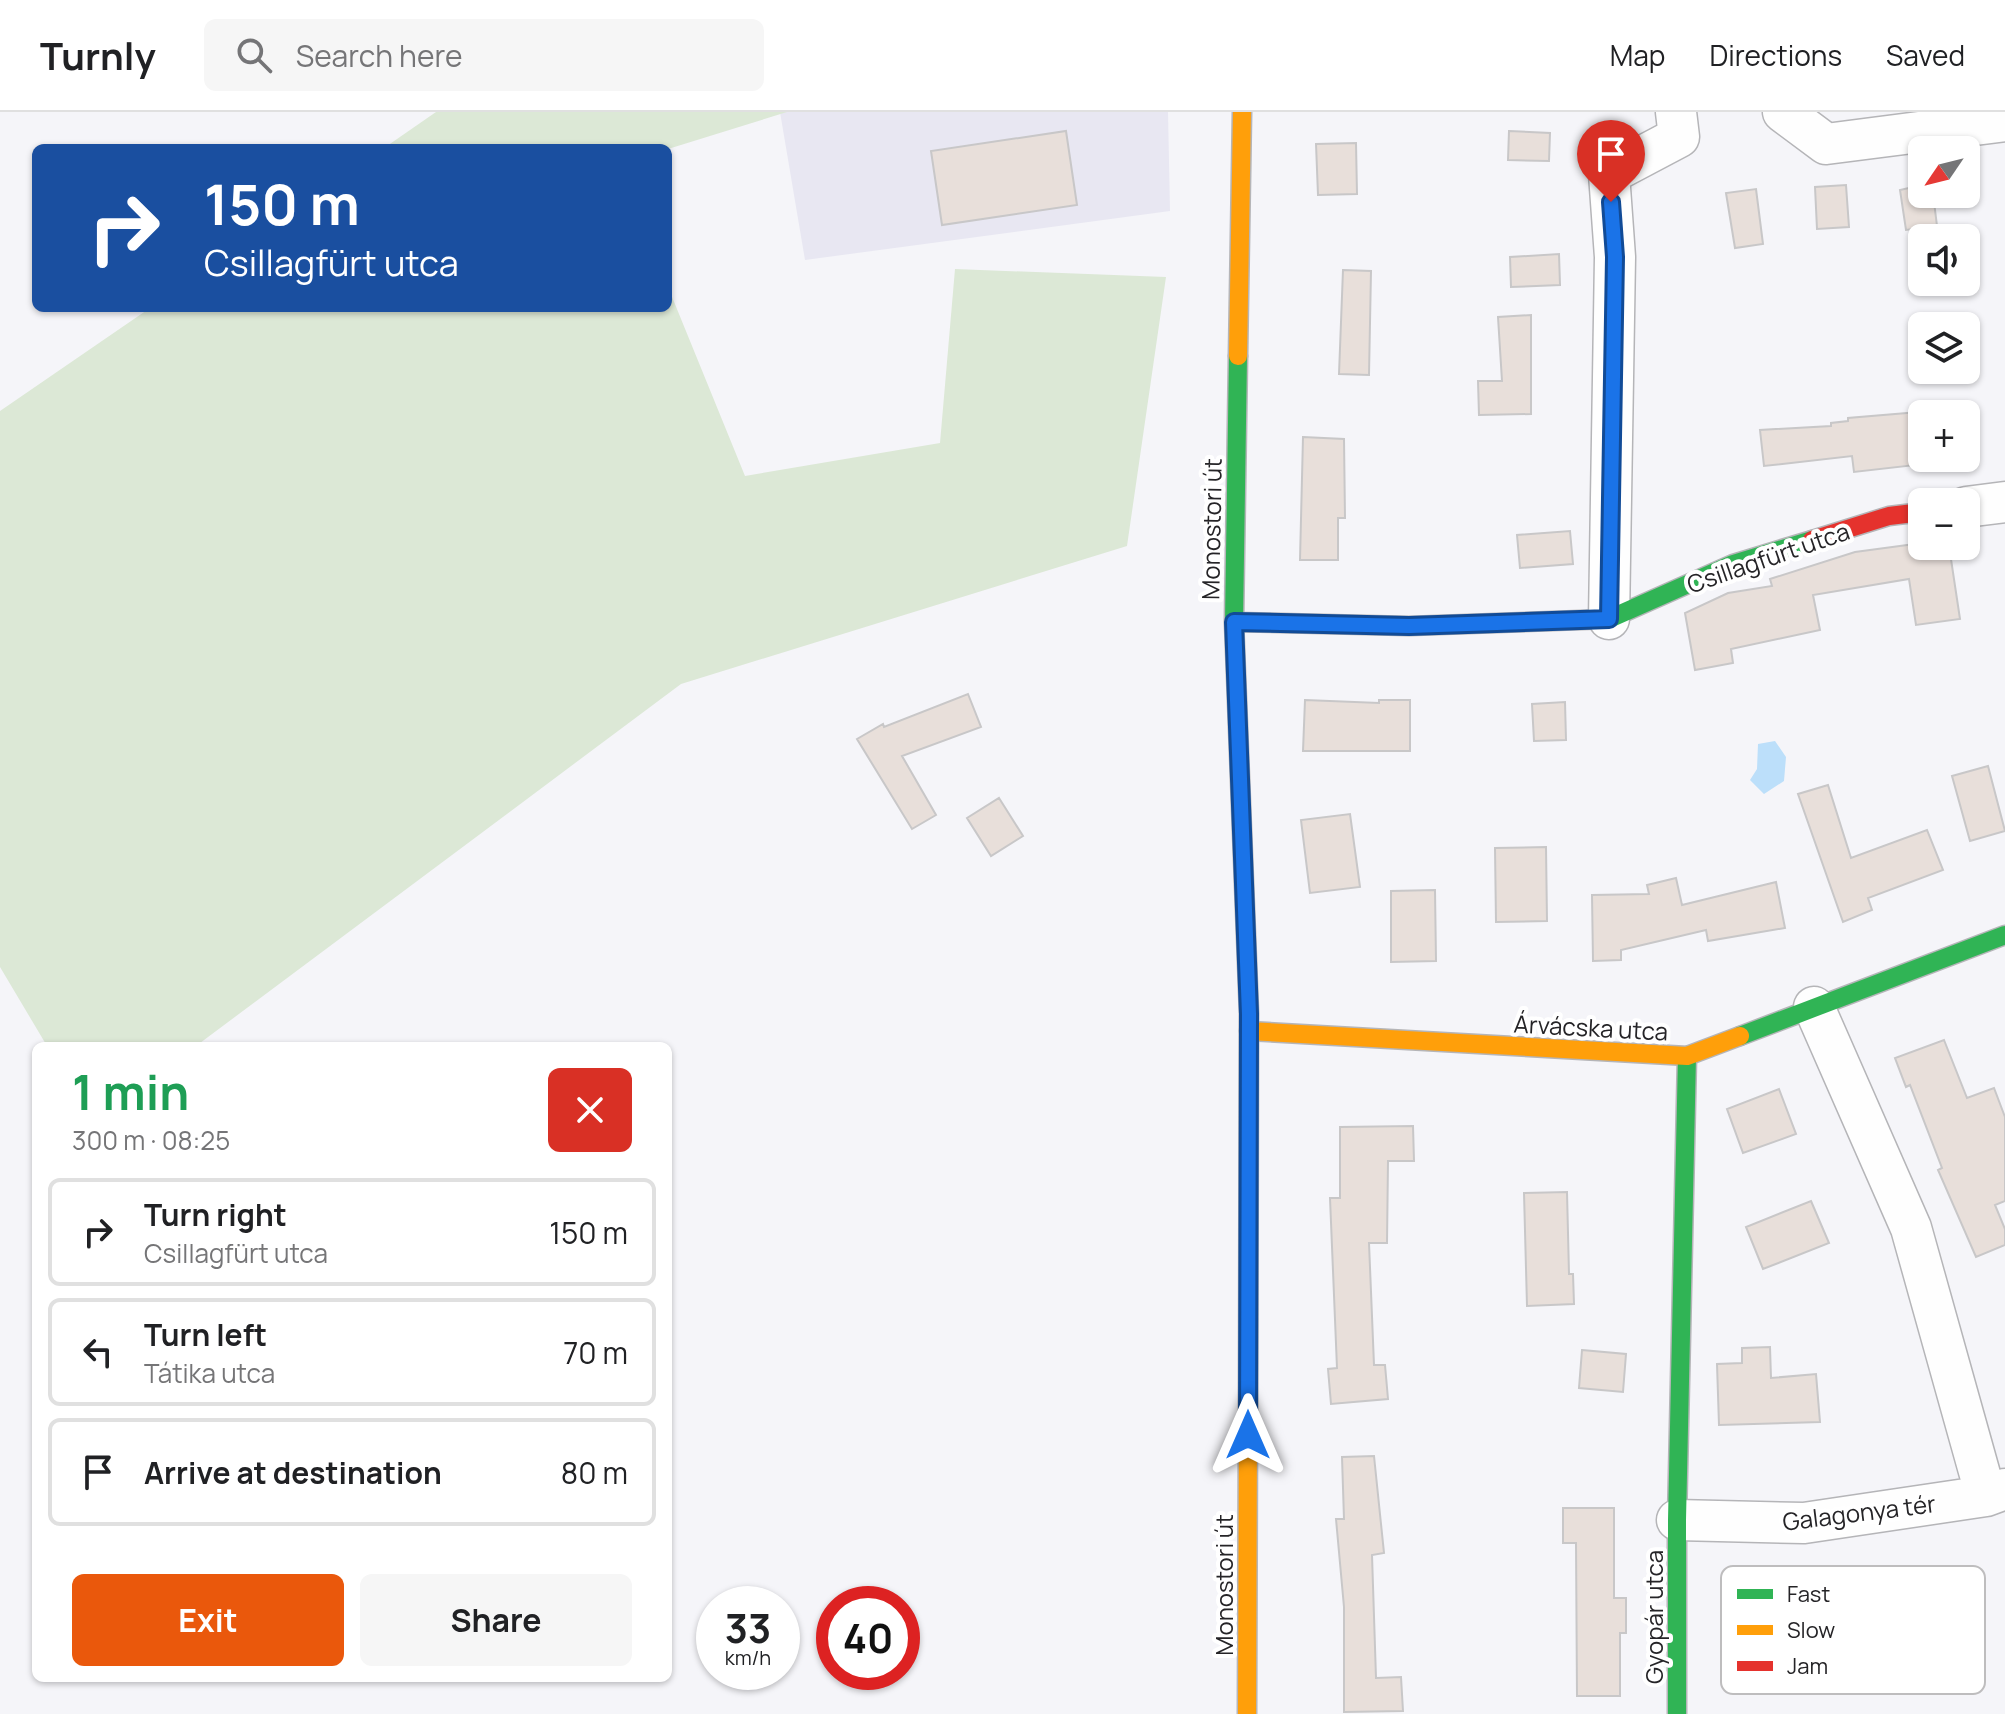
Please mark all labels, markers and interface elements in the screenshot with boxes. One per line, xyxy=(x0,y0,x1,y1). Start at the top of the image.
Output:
search box xyxy=(204,19,764,91)
text: Turnly xyxy=(40,29,156,81)
icon: search xyxy=(232,33,276,77)
text: Search here xyxy=(296,35,463,76)
text: Map xyxy=(1610,36,1665,74)
text: Directions xyxy=(1709,36,1842,74)
text: Saved xyxy=(1886,36,1965,74)
pin xyxy=(1577,120,1645,202)
icon: arrive xyxy=(1589,132,1633,176)
north arrow xyxy=(1908,136,1980,208)
map controls xyxy=(1908,136,1980,560)
text: 150 m xyxy=(204,165,360,242)
icon: right xyxy=(72,176,176,280)
button: sound xyxy=(1908,224,1980,296)
text: Csillagfürt utca xyxy=(204,238,459,287)
button: layers xyxy=(1908,312,1980,384)
button: + xyxy=(1908,400,1980,472)
street label: Monostori út xyxy=(1193,458,1229,600)
button: − xyxy=(1908,488,1980,560)
street label: Csillagfürt utca xyxy=(1682,514,1854,600)
street label: Árvácska utca xyxy=(1513,1006,1669,1048)
text: 1 min xyxy=(72,1059,189,1124)
button: close xyxy=(548,1068,632,1152)
text: 300 m · 08:25 xyxy=(72,1122,230,1158)
text: Turn right xyxy=(144,1194,287,1235)
icon: right xyxy=(76,1210,120,1254)
text: 150 m xyxy=(549,1212,628,1253)
text: Csillagfürt utca xyxy=(144,1235,328,1271)
text: Turn left xyxy=(144,1314,267,1355)
icon: left xyxy=(76,1330,120,1374)
text: 70 m xyxy=(563,1332,628,1373)
text: Tátika utca xyxy=(144,1355,275,1391)
position arrow xyxy=(1206,1393,1290,1477)
icon: arrive xyxy=(76,1450,120,1494)
text: Arrive at destination xyxy=(144,1452,442,1493)
text: 80 m xyxy=(561,1452,628,1493)
street label: Galagonya tér xyxy=(1781,1486,1938,1538)
street label: Monostori út xyxy=(1207,1514,1240,1656)
street label: Gyopár utca xyxy=(1637,1550,1670,1684)
legend xyxy=(1721,1566,1985,1694)
button: Exit xyxy=(72,1574,344,1666)
button: Share xyxy=(360,1574,632,1666)
text: Fast xyxy=(1787,1579,1830,1609)
speed limit sign: 40 xyxy=(816,1586,920,1690)
text: 33 xyxy=(725,1600,771,1655)
text: Slow xyxy=(1787,1615,1835,1645)
text: km/h xyxy=(725,1644,771,1671)
text: Jam xyxy=(1787,1651,1828,1681)

